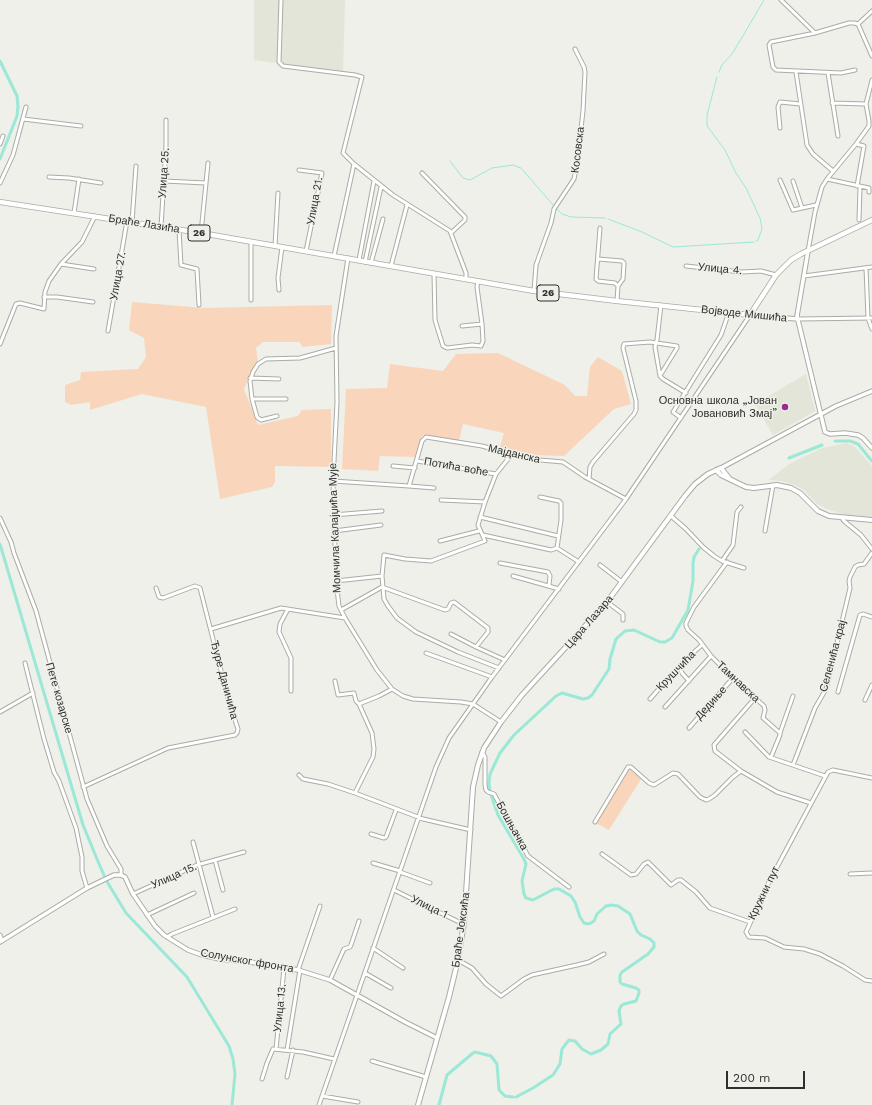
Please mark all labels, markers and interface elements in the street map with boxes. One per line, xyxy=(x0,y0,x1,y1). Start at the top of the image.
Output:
street label: Косовска xyxy=(569,126,587,174)
street label: Улица 25. xyxy=(156,147,172,199)
street label: Улица 21. xyxy=(304,176,326,226)
street label: Браће Лазића xyxy=(107,212,181,236)
road number: 26 xyxy=(188,225,210,241)
street label: Улица 27. xyxy=(107,251,129,301)
street label: Улица 4. xyxy=(697,260,743,278)
road number: 26 xyxy=(537,285,559,301)
street label: Војводе Мишића xyxy=(700,303,788,325)
place label: Основна школа „Јован Јовановић Змај” xyxy=(659,394,777,420)
marker: Основна школа „Јован Јовановић Змај” xyxy=(780,402,790,412)
street label: Мајданска xyxy=(487,442,541,466)
street label: Потића воће xyxy=(423,455,489,479)
street label: Момчила Калајџића Мује xyxy=(326,463,344,593)
street label: Цара Лазара xyxy=(562,592,616,652)
street label: Селенића крај xyxy=(817,619,849,693)
street label: Ђуре Даничића xyxy=(207,639,241,721)
street label: Крушчића xyxy=(654,648,698,694)
street label: Тамнавска xyxy=(714,659,762,705)
street label: Пете козарске xyxy=(43,661,75,735)
street label: Дедиње xyxy=(692,683,730,723)
street label: Бошњачка xyxy=(493,799,531,853)
street label: Улица 15. xyxy=(149,860,199,892)
street label: Кружни пут xyxy=(745,864,783,922)
street label: Улица 1 xyxy=(408,892,450,922)
street label: Браће Јоксића xyxy=(449,892,473,968)
street label: Солунског фронта xyxy=(199,946,295,976)
street label: Улица 13. xyxy=(271,983,289,1033)
scale bar xyxy=(728,1063,807,1089)
text: 200 m xyxy=(733,1071,770,1085)

